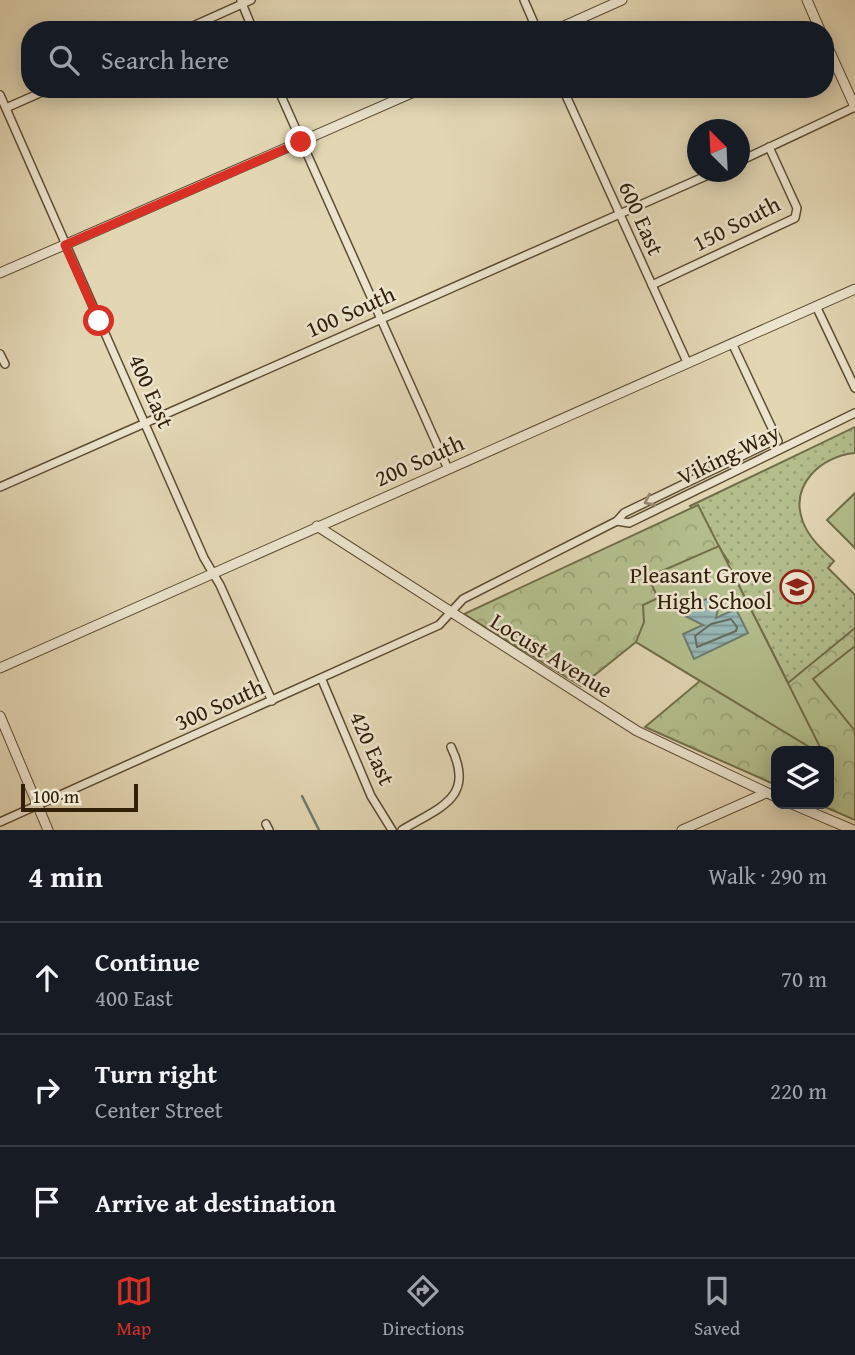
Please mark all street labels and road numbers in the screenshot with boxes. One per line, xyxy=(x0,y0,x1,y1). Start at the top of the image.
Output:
street label: 600 East xyxy=(611,176,673,260)
street label: 150 South xyxy=(686,187,786,259)
street label: 100 South xyxy=(300,277,400,345)
street label: 400 East xyxy=(121,349,183,433)
street label: Viking Way xyxy=(671,415,785,493)
street label: 200 South xyxy=(369,426,469,494)
street label: Locust Avenue xyxy=(484,604,620,706)
street label: 300 South xyxy=(169,670,269,738)
street label: 420 East xyxy=(342,706,404,790)

